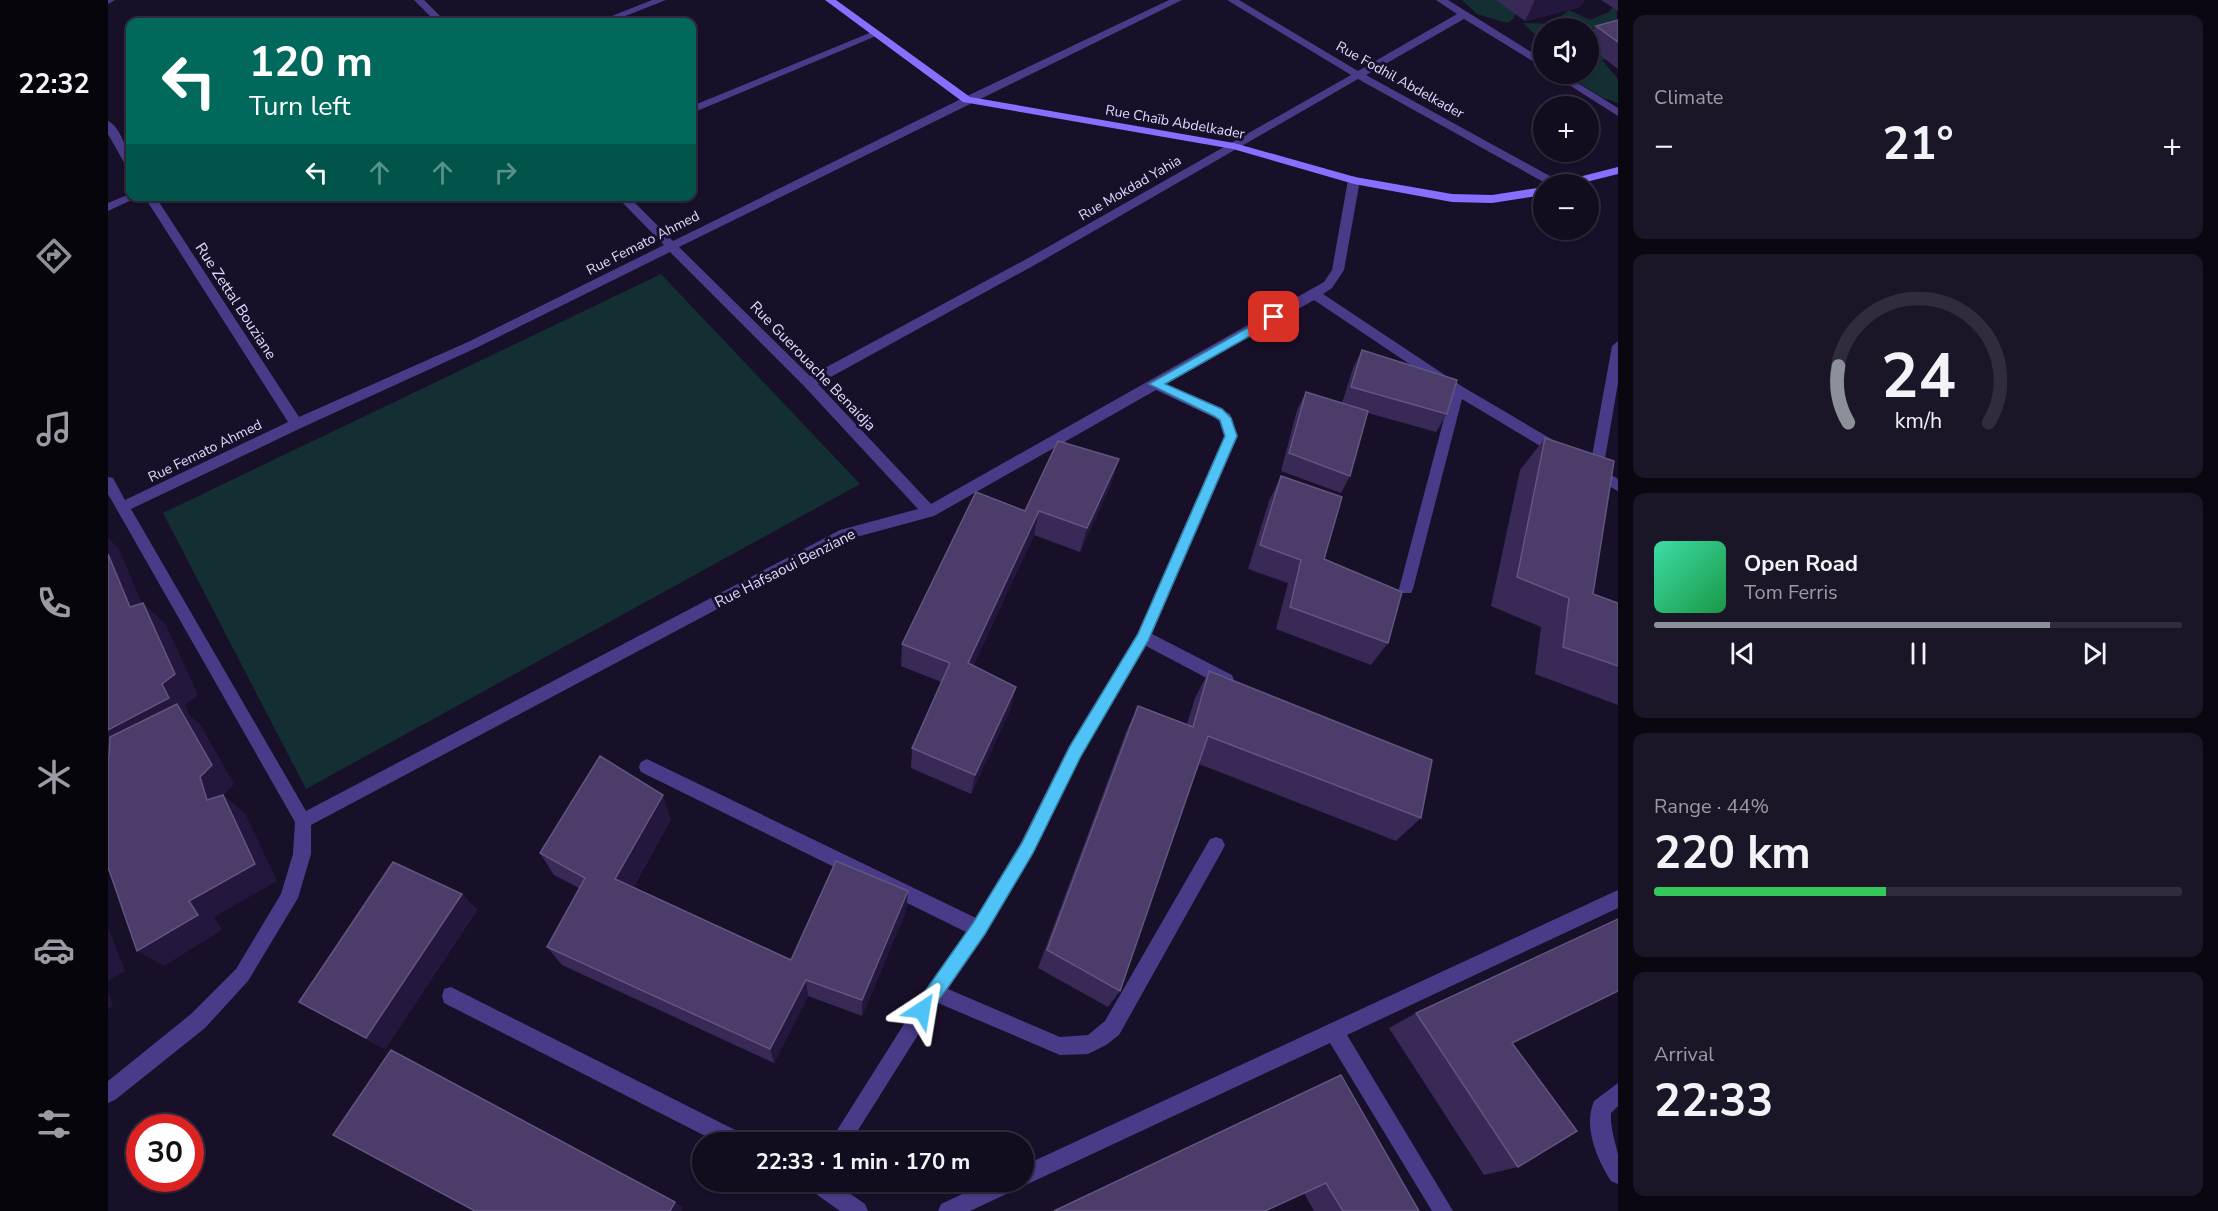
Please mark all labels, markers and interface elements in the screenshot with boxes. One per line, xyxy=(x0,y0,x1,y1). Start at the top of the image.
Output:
map controls xyxy=(1533,18,1599,240)
button: sound xyxy=(1533,18,1599,84)
text: 120 m xyxy=(249,34,373,91)
street label: Rue Fodhil Abdelkader xyxy=(1333,37,1467,123)
icon: left xyxy=(150,42,228,120)
text: 22:32 xyxy=(18,66,90,103)
text: Climate xyxy=(1654,84,1723,111)
text: Turn left xyxy=(249,88,350,125)
button: + xyxy=(1533,96,1599,162)
street label: Rue Chaïb Abdelkader xyxy=(1104,100,1246,144)
text: 21° xyxy=(1882,114,1954,175)
text: − xyxy=(1654,123,1674,168)
text: + xyxy=(2162,123,2182,168)
street label: Rue Mokdad Yahia xyxy=(1075,151,1185,225)
icon: left xyxy=(300,156,333,189)
icon: ahead xyxy=(363,156,396,189)
icon: ahead xyxy=(426,156,459,189)
icon: right xyxy=(489,156,522,189)
button: − xyxy=(1533,174,1599,240)
street label: Rue Femato Ahmed xyxy=(583,206,703,280)
icon: directions xyxy=(33,235,75,277)
street label: Rue Zettal Bouziane xyxy=(191,239,281,363)
pin xyxy=(1248,291,1299,342)
street label: Rue Guerouache Benaidja xyxy=(746,297,880,435)
icon: arrive xyxy=(1257,300,1290,333)
text: 24 xyxy=(1881,334,1955,419)
text: km/h xyxy=(1894,407,1942,437)
icon: music xyxy=(33,408,75,450)
street label: Rue Femato Ahmed xyxy=(145,415,265,487)
street label: Rue Hafsaoui Benziane xyxy=(711,524,859,612)
text: Open Road xyxy=(1744,549,1858,579)
text: Tom Ferris xyxy=(1744,579,1838,606)
icon: phone xyxy=(33,582,75,624)
icon: previous xyxy=(1726,637,1759,670)
icon: pause xyxy=(1902,637,1935,670)
icon: next xyxy=(2078,637,2111,670)
icon: climate xyxy=(33,756,75,798)
text: Range · 44% xyxy=(1654,793,1769,820)
text: 220 km xyxy=(1654,823,1811,884)
icon: car xyxy=(33,929,75,971)
position arrow xyxy=(890,978,954,1042)
text: Arrival xyxy=(1654,1041,1714,1068)
text: 22:33 xyxy=(1654,1071,1773,1132)
icon: filters xyxy=(33,1103,75,1145)
speed limit sign: 30 xyxy=(126,1114,204,1192)
text: 22:33 · 1 min · 170 m xyxy=(756,1147,970,1177)

